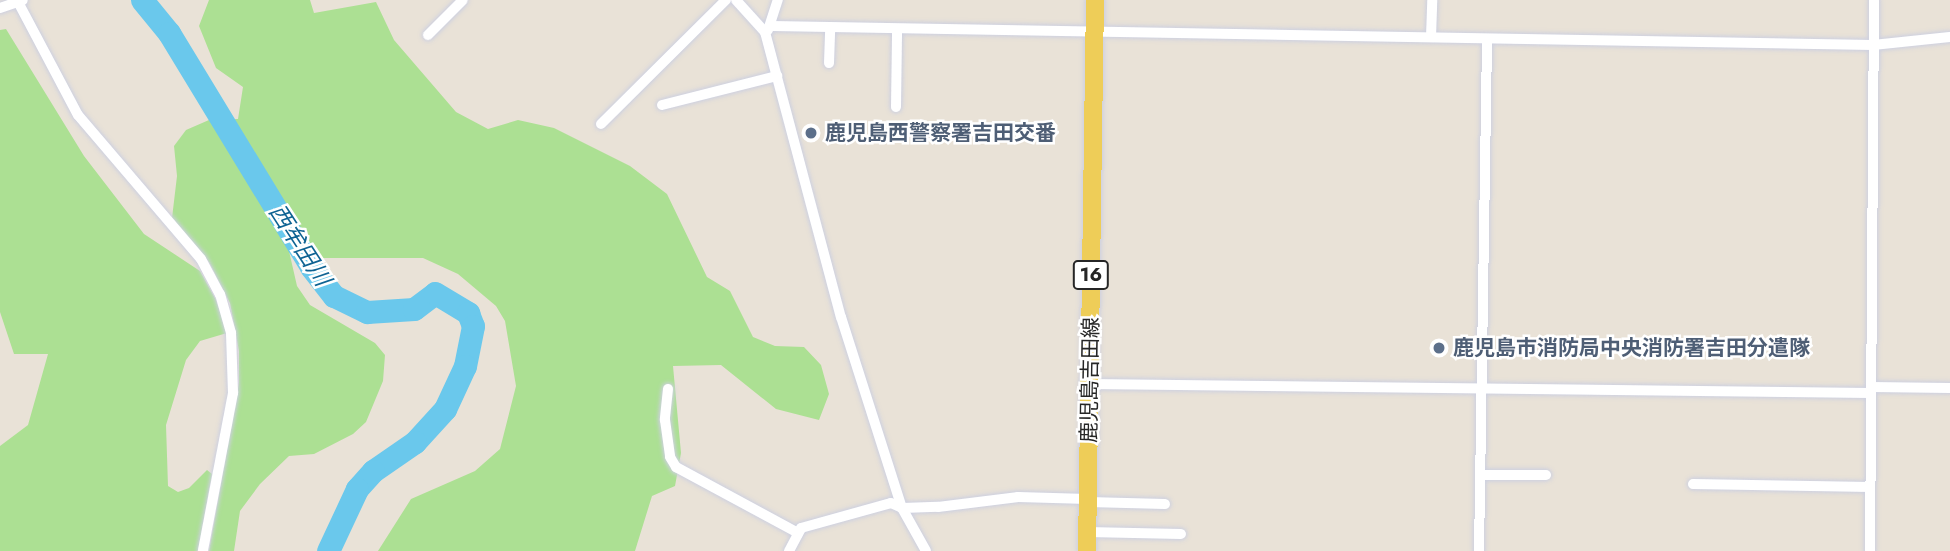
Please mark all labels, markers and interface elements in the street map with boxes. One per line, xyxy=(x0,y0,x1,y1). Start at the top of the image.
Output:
place label: 鹿児島西警察署吉田交番 xyxy=(825,120,1056,146)
marker: 鹿児島西警察署吉田交番 xyxy=(803,125,819,141)
water label: 西牟田川 xyxy=(263,199,337,291)
road number: 16 xyxy=(1072,260,1110,290)
street label: 鹿児島吉田線 xyxy=(1076,317,1104,443)
place label: 鹿児島市消防局中央消防署吉田分遣隊 xyxy=(1453,335,1810,361)
marker: 鹿児島市消防局中央消防署吉田分遣隊 xyxy=(1431,340,1447,356)

